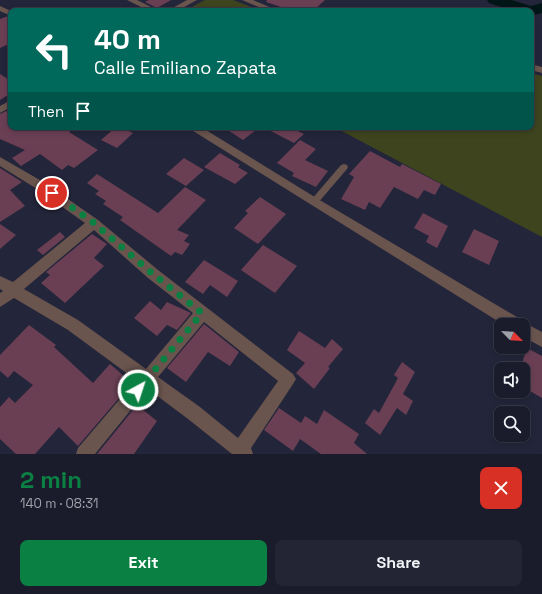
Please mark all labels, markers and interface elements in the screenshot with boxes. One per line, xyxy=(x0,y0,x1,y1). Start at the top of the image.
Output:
text: 40 m xyxy=(94,21,161,57)
icon: left xyxy=(28,24,80,76)
text: Calle Emiliano Zapata xyxy=(94,56,277,79)
icon: arrive xyxy=(72,100,94,122)
text: Then xyxy=(28,102,64,121)
pin xyxy=(35,176,69,210)
icon: arrive xyxy=(41,182,63,204)
north arrow xyxy=(494,318,530,354)
map controls xyxy=(494,318,530,442)
button: sound xyxy=(494,362,530,398)
position arrow xyxy=(117,369,159,411)
button: search xyxy=(494,406,530,442)
text: 2 min xyxy=(20,464,82,495)
button: close xyxy=(480,467,522,509)
text: 140 m · 08:31 xyxy=(20,495,98,512)
button: Exit xyxy=(20,540,267,586)
button: Share xyxy=(275,540,522,586)

